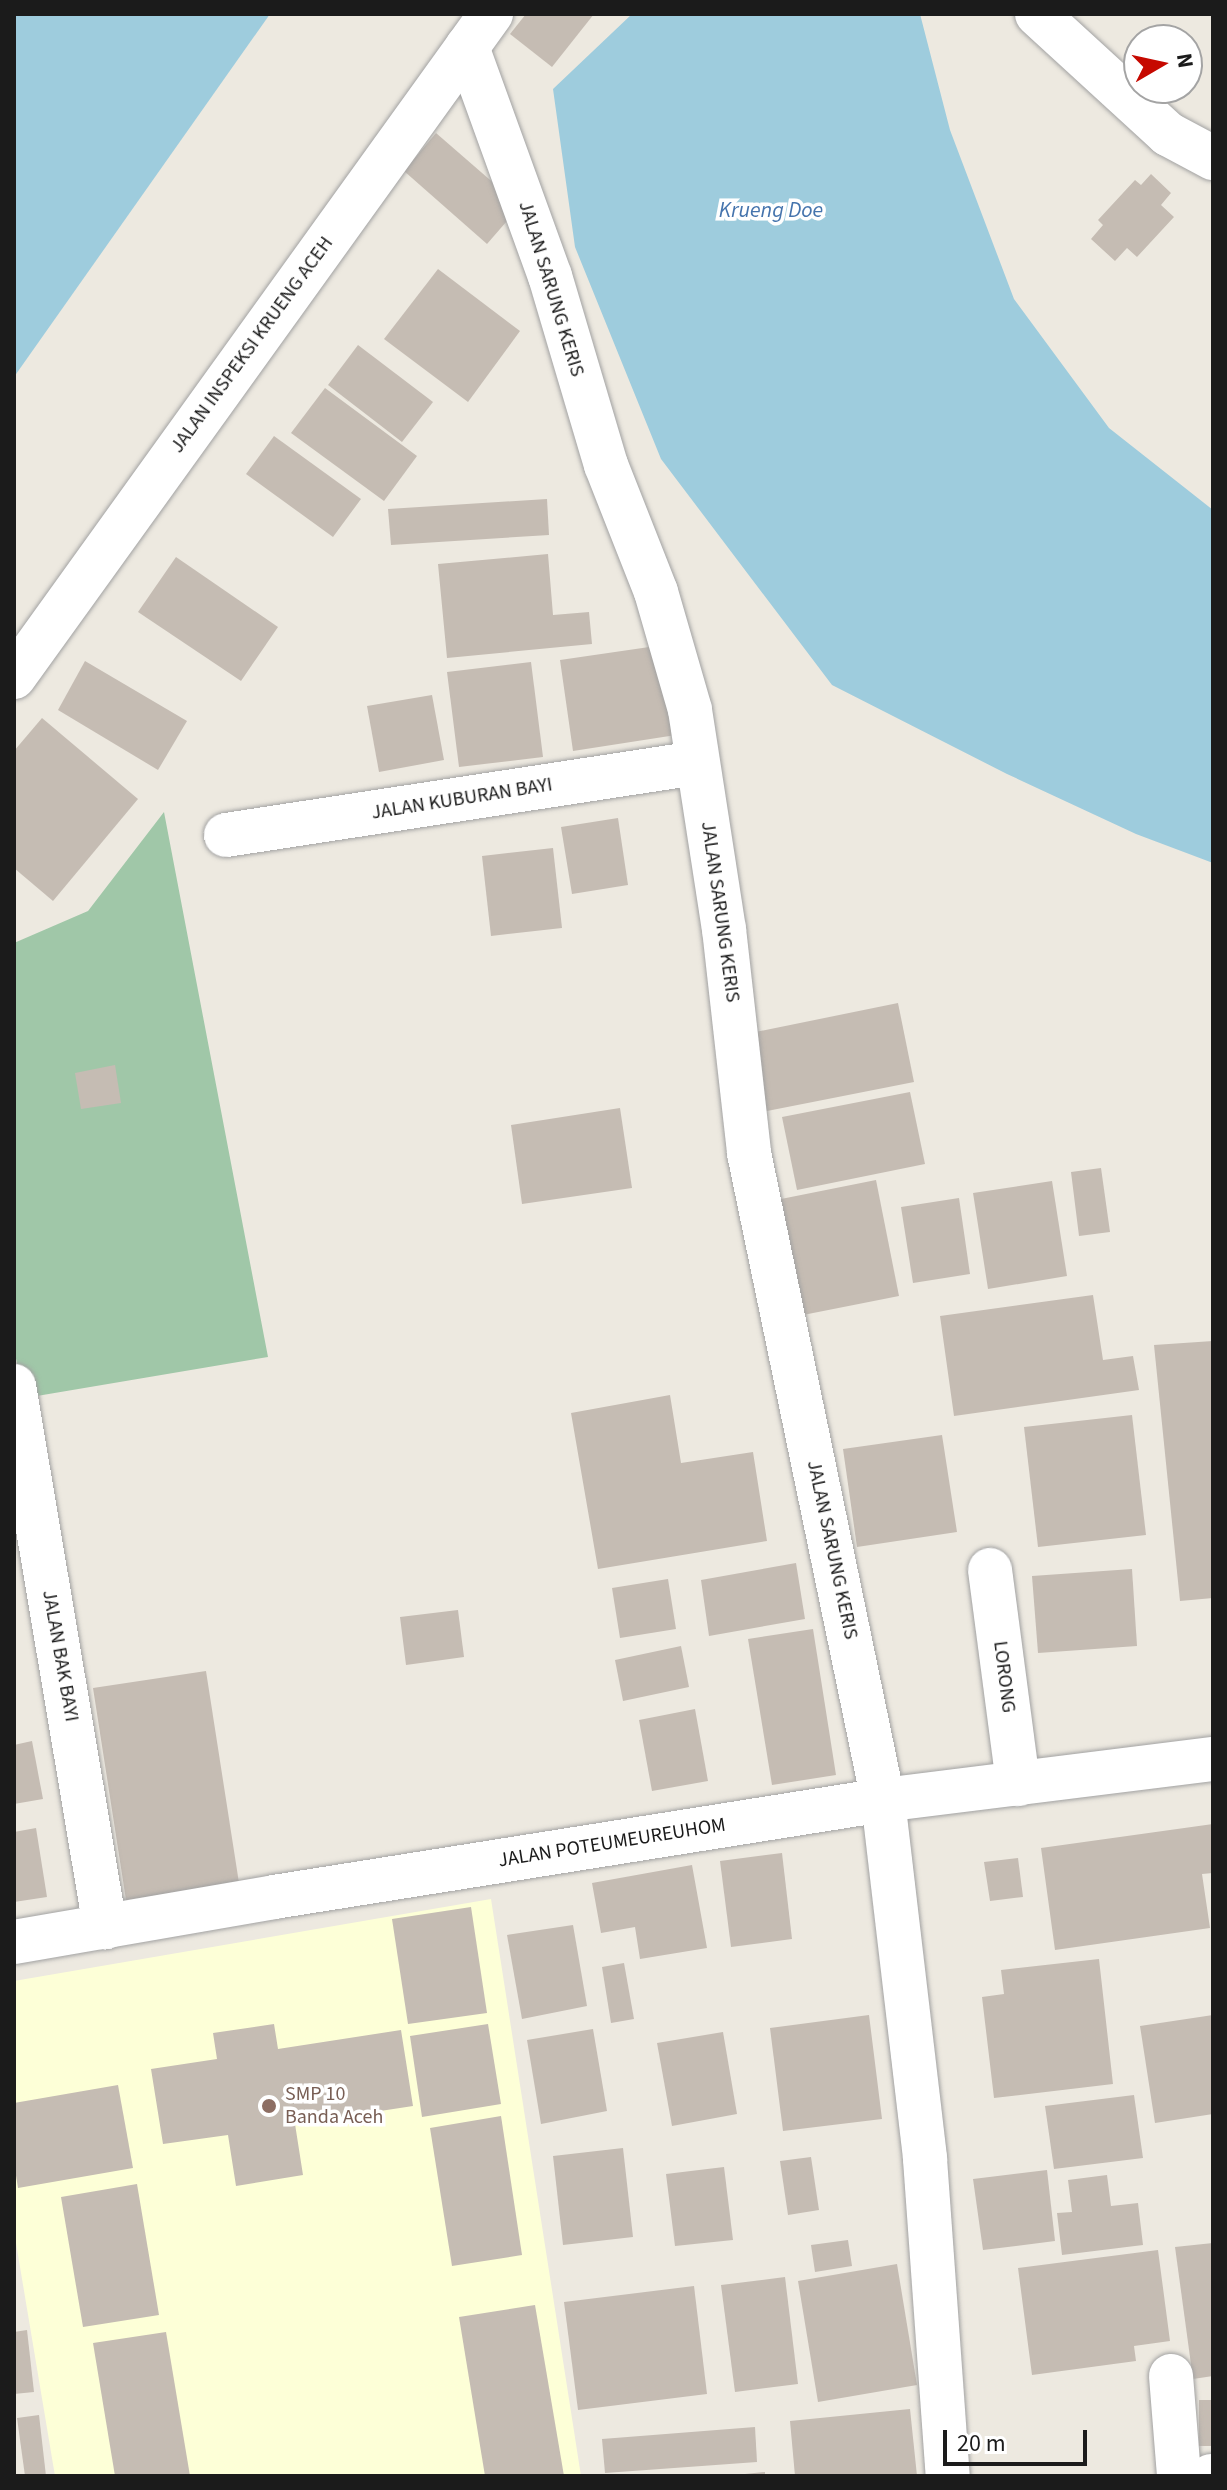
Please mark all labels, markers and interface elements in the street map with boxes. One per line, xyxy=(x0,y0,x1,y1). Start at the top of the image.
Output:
north arrow xyxy=(1123,24,1203,104)
text: N xyxy=(1168,51,1202,70)
street label: JALAN SARUNG KERIS xyxy=(513,198,589,380)
water label: Krueng Doe xyxy=(719,198,823,224)
street label: JALAN INSPEKSI KRUENG ACEH xyxy=(165,232,339,458)
street label: JALAN KUBURAN BAYI xyxy=(370,773,554,825)
street label: JALAN SARUNG KERIS xyxy=(695,820,745,1004)
street label: JALAN SARUNG KERIS xyxy=(801,1458,863,1642)
street label: JALAN BAK BAYI xyxy=(37,1588,83,1724)
street label: LORONG xyxy=(988,1640,1020,1714)
street label: JALAN POTEUMEUREUHOM xyxy=(497,1813,727,1873)
place label: SMP 10 Banda Aceh xyxy=(285,2082,383,2129)
marker: SMP 10 Banda Aceh xyxy=(260,2097,278,2115)
scale bar xyxy=(947,2414,1091,2464)
text: 20 m xyxy=(957,2426,1006,2461)

